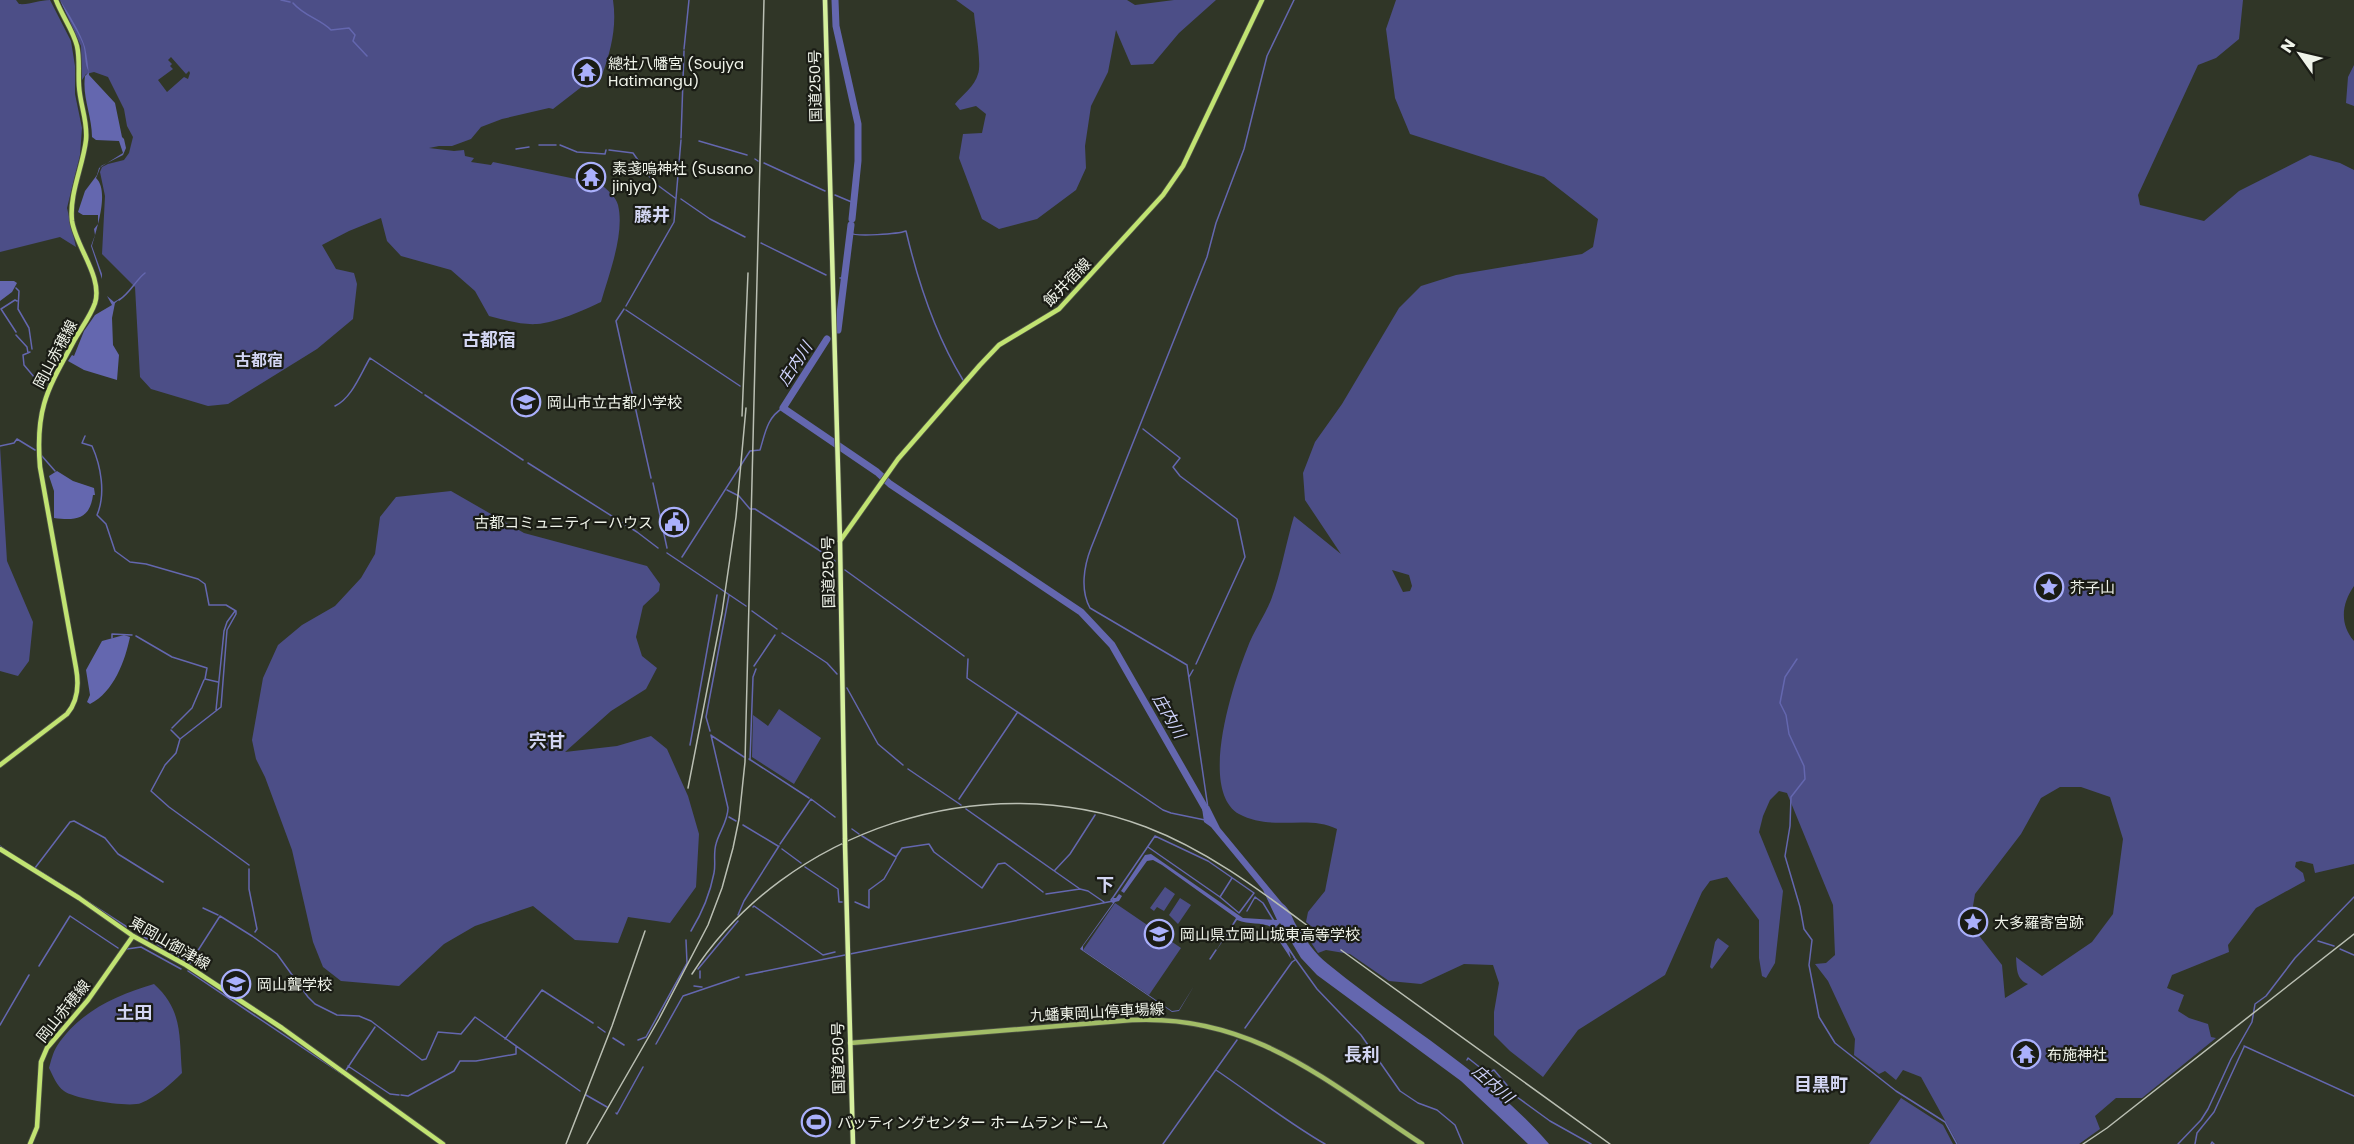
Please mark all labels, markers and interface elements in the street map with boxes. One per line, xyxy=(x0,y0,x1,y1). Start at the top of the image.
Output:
north arrow xyxy=(2270,24,2330,84)
text: N xyxy=(2275,34,2301,57)
street label: 国道250号 xyxy=(804,50,826,122)
place label: 總社八幡宮 (Soujya Hatimangu) xyxy=(608,53,744,91)
temple icon: 總社八幡宮 (Soujya Hatimangu) xyxy=(571,56,603,88)
place label: 素戔嗚神社 (Susano jinjya) xyxy=(611,158,753,196)
temple icon: 素戔嗚神社 (Susano jinjya) xyxy=(575,161,607,193)
district label: 藤井 xyxy=(634,202,670,227)
street label: 飯井宿線 xyxy=(1039,253,1095,311)
street label: 岡山赤穂線 xyxy=(28,316,82,392)
district label: 古都宿 xyxy=(462,327,516,352)
water label: 庄内川 xyxy=(772,336,819,390)
district label: 古都宿 xyxy=(235,349,283,372)
school or university icon: 岡山市立古都小学校 xyxy=(510,386,542,418)
place label: 岡山市立古都小学校 xyxy=(547,392,682,413)
public building icon: 古都コミュニティーハウス xyxy=(658,506,690,538)
place label: 古都コミュニティーハウス xyxy=(474,512,653,533)
street label: 国道250号 xyxy=(817,536,839,608)
place icon: 芥子山 xyxy=(2033,571,2065,603)
place label: 芥子山 xyxy=(2070,577,2115,598)
water label: 庄内川 xyxy=(1147,689,1192,744)
district label: 宍甘 xyxy=(529,728,565,753)
district label: 下 xyxy=(1096,872,1114,897)
place icon: 大多羅寄宮跡 xyxy=(1957,906,1989,938)
street label: 東岡山御津線 xyxy=(126,911,214,975)
place label: 大多羅寄宮跡 xyxy=(1994,912,2084,933)
school or university icon: 岡山県立岡山城東高等学校 xyxy=(1143,918,1175,950)
place label: 岡山県立岡山城東高等学校 xyxy=(1180,924,1360,945)
school or university icon: 岡山聾学校 xyxy=(220,968,252,1000)
place label: 岡山聾学校 xyxy=(257,974,332,995)
street label: 岡山赤穂線 xyxy=(31,975,95,1047)
street label: 九蟠東岡山停車場線 xyxy=(1029,998,1165,1026)
district label: 土田 xyxy=(116,1000,152,1025)
street label: 国道250号 xyxy=(827,1022,849,1094)
temple icon: 布施神社 xyxy=(2010,1038,2042,1070)
district label: 長利 xyxy=(1344,1042,1380,1067)
place label: 布施神社 xyxy=(2047,1044,2107,1065)
water label: 庄内川 xyxy=(1467,1060,1520,1110)
district label: 目黒町 xyxy=(1794,1072,1848,1097)
sports icon: バッティングセンター ホームランドーム xyxy=(800,1106,832,1138)
place label: バッティングセンター ホームランドーム xyxy=(837,1112,1108,1133)

